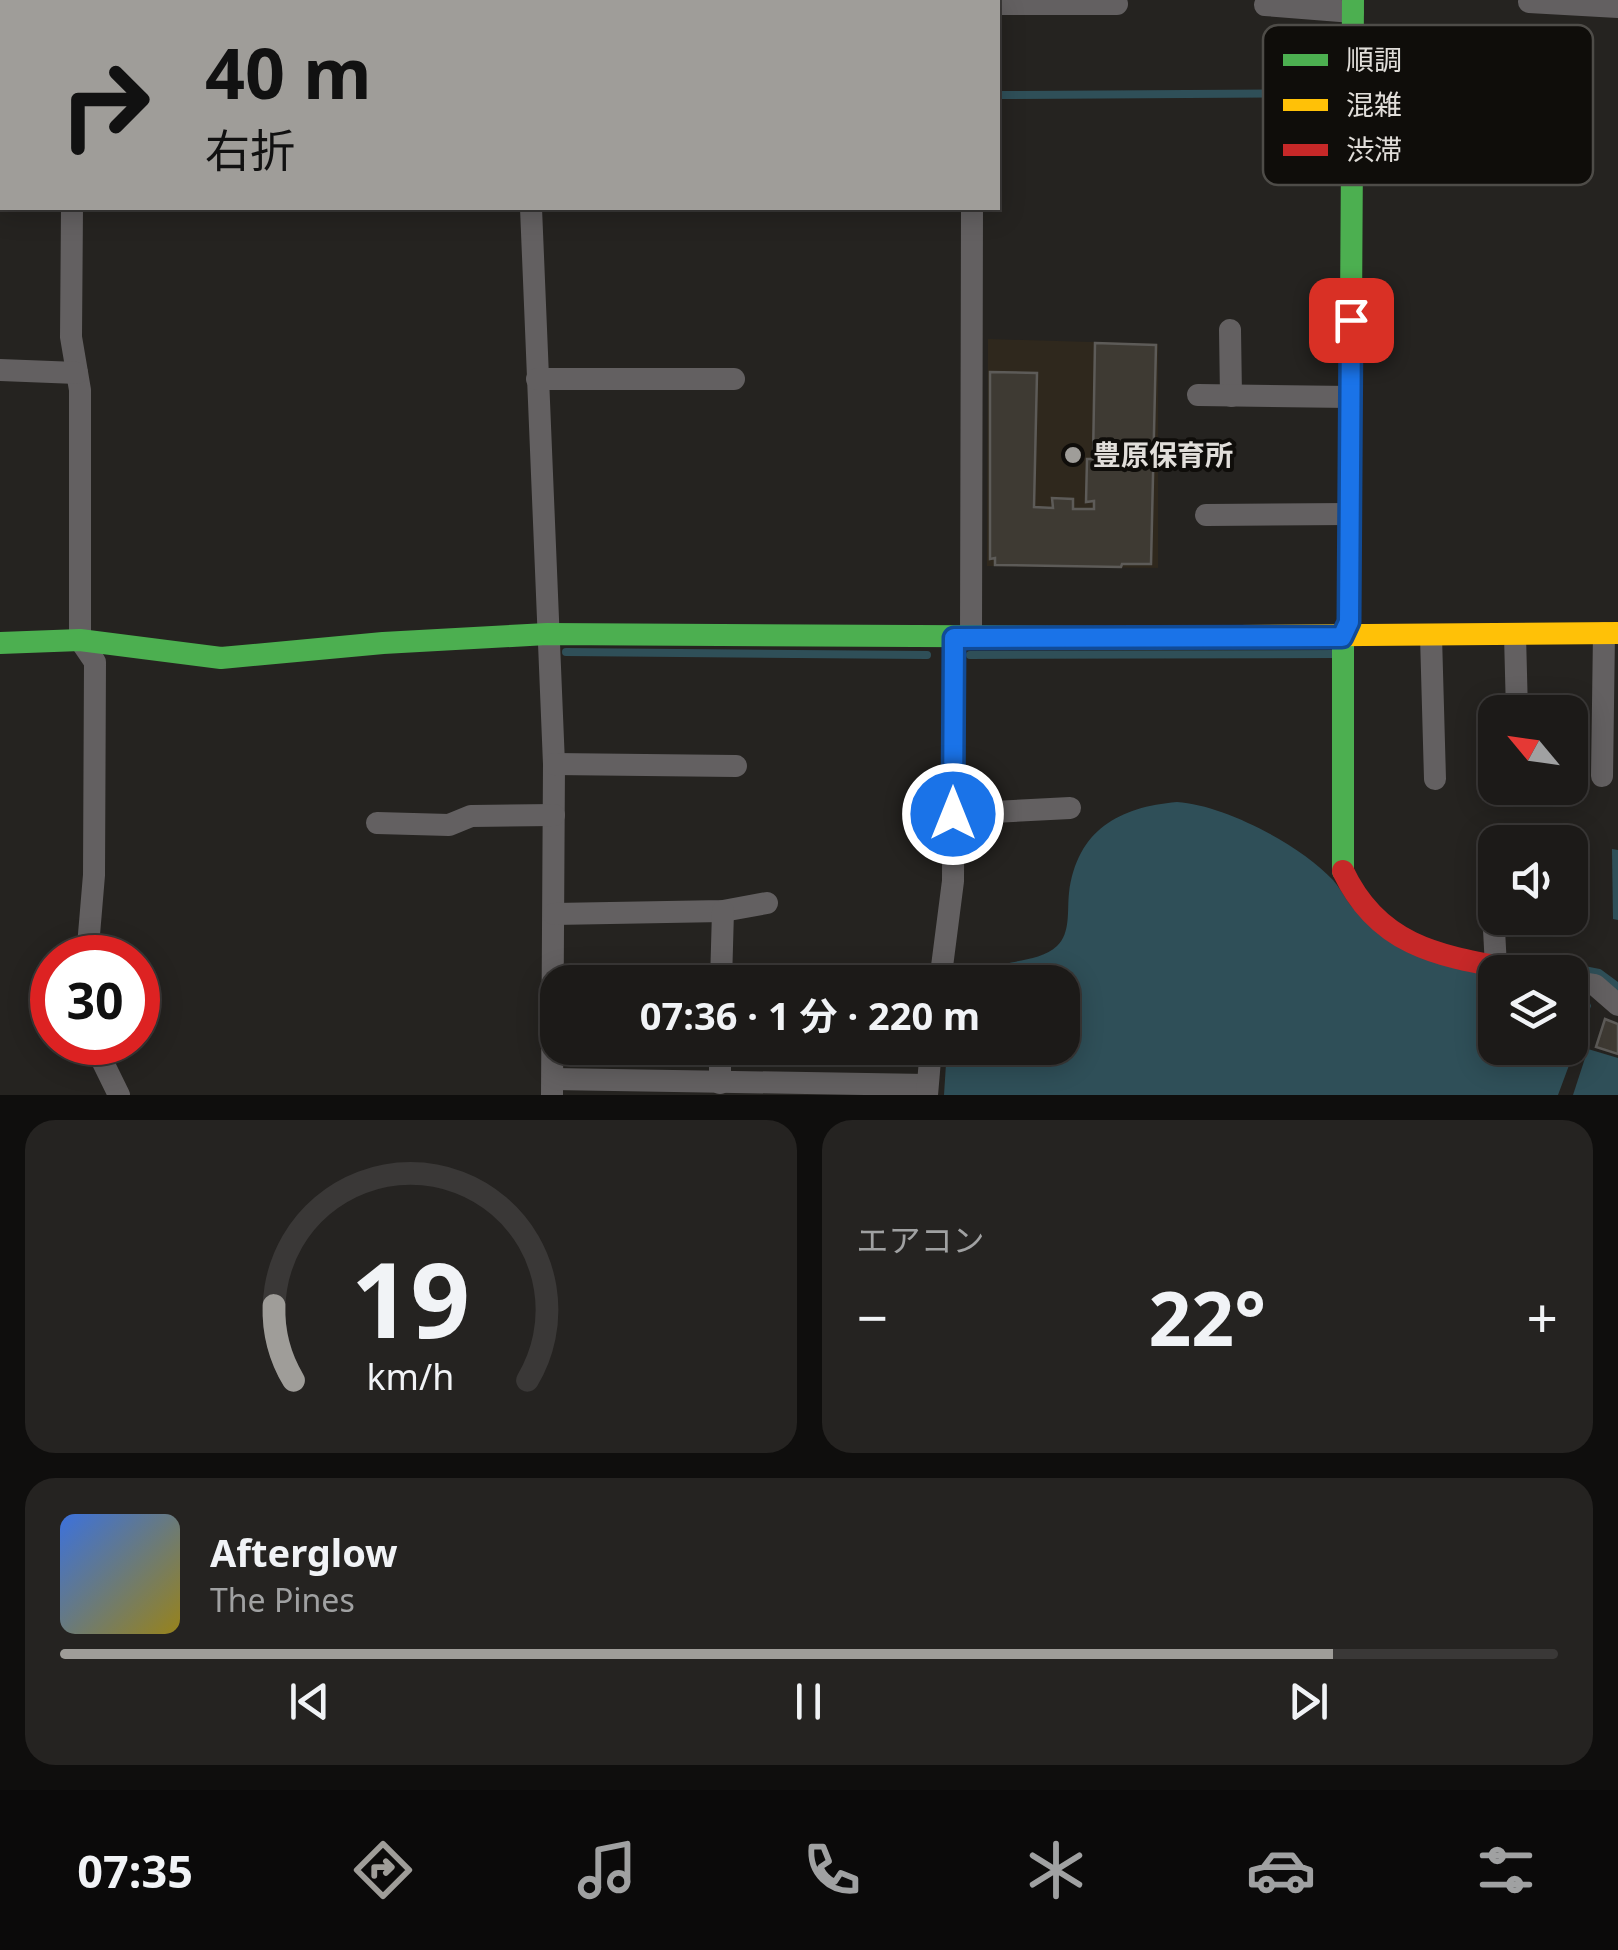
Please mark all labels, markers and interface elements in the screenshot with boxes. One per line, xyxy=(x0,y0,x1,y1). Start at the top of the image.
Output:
text: 40 m xyxy=(205,24,372,120)
legend xyxy=(1263,25,1593,185)
icon: right xyxy=(40,40,170,170)
text: 順調 xyxy=(1346,40,1402,78)
text: 混雑 xyxy=(1346,85,1402,123)
text: 右折 xyxy=(205,119,295,180)
text: 渋滞 xyxy=(1346,130,1402,168)
pin xyxy=(1309,278,1394,363)
icon: arrive xyxy=(1324,293,1379,348)
place label: 豊原保育所 xyxy=(1093,435,1233,473)
marker: 豊原保育所 xyxy=(1062,444,1084,466)
north arrow xyxy=(1478,695,1588,805)
map controls xyxy=(1478,695,1588,1065)
position arrow xyxy=(901,762,1005,866)
button: sound xyxy=(1478,825,1588,935)
speed limit sign: 30 xyxy=(30,935,160,1065)
button: layers xyxy=(1478,955,1588,1065)
text: 07:36 · 1 分 · 220 m xyxy=(640,989,980,1041)
text: エアコン xyxy=(857,1218,985,1261)
text: 19 xyxy=(351,1227,470,1368)
text: 22° xyxy=(1148,1266,1266,1368)
text: − xyxy=(857,1279,888,1354)
text: + xyxy=(1527,1279,1558,1354)
text: km/h xyxy=(367,1352,455,1400)
text: Afterglow xyxy=(210,1526,398,1578)
text: The Pines xyxy=(210,1578,355,1621)
icon: previous xyxy=(282,1674,337,1729)
icon: pause xyxy=(781,1674,836,1729)
icon: next xyxy=(1281,1674,1336,1729)
icon: directions xyxy=(348,1835,418,1905)
icon: music xyxy=(572,1835,642,1905)
icon: phone xyxy=(797,1835,867,1905)
icon: climate xyxy=(1021,1835,1091,1905)
icon: car xyxy=(1246,1835,1316,1905)
icon: filters xyxy=(1471,1835,1541,1905)
text: 07:35 xyxy=(77,1840,193,1901)

